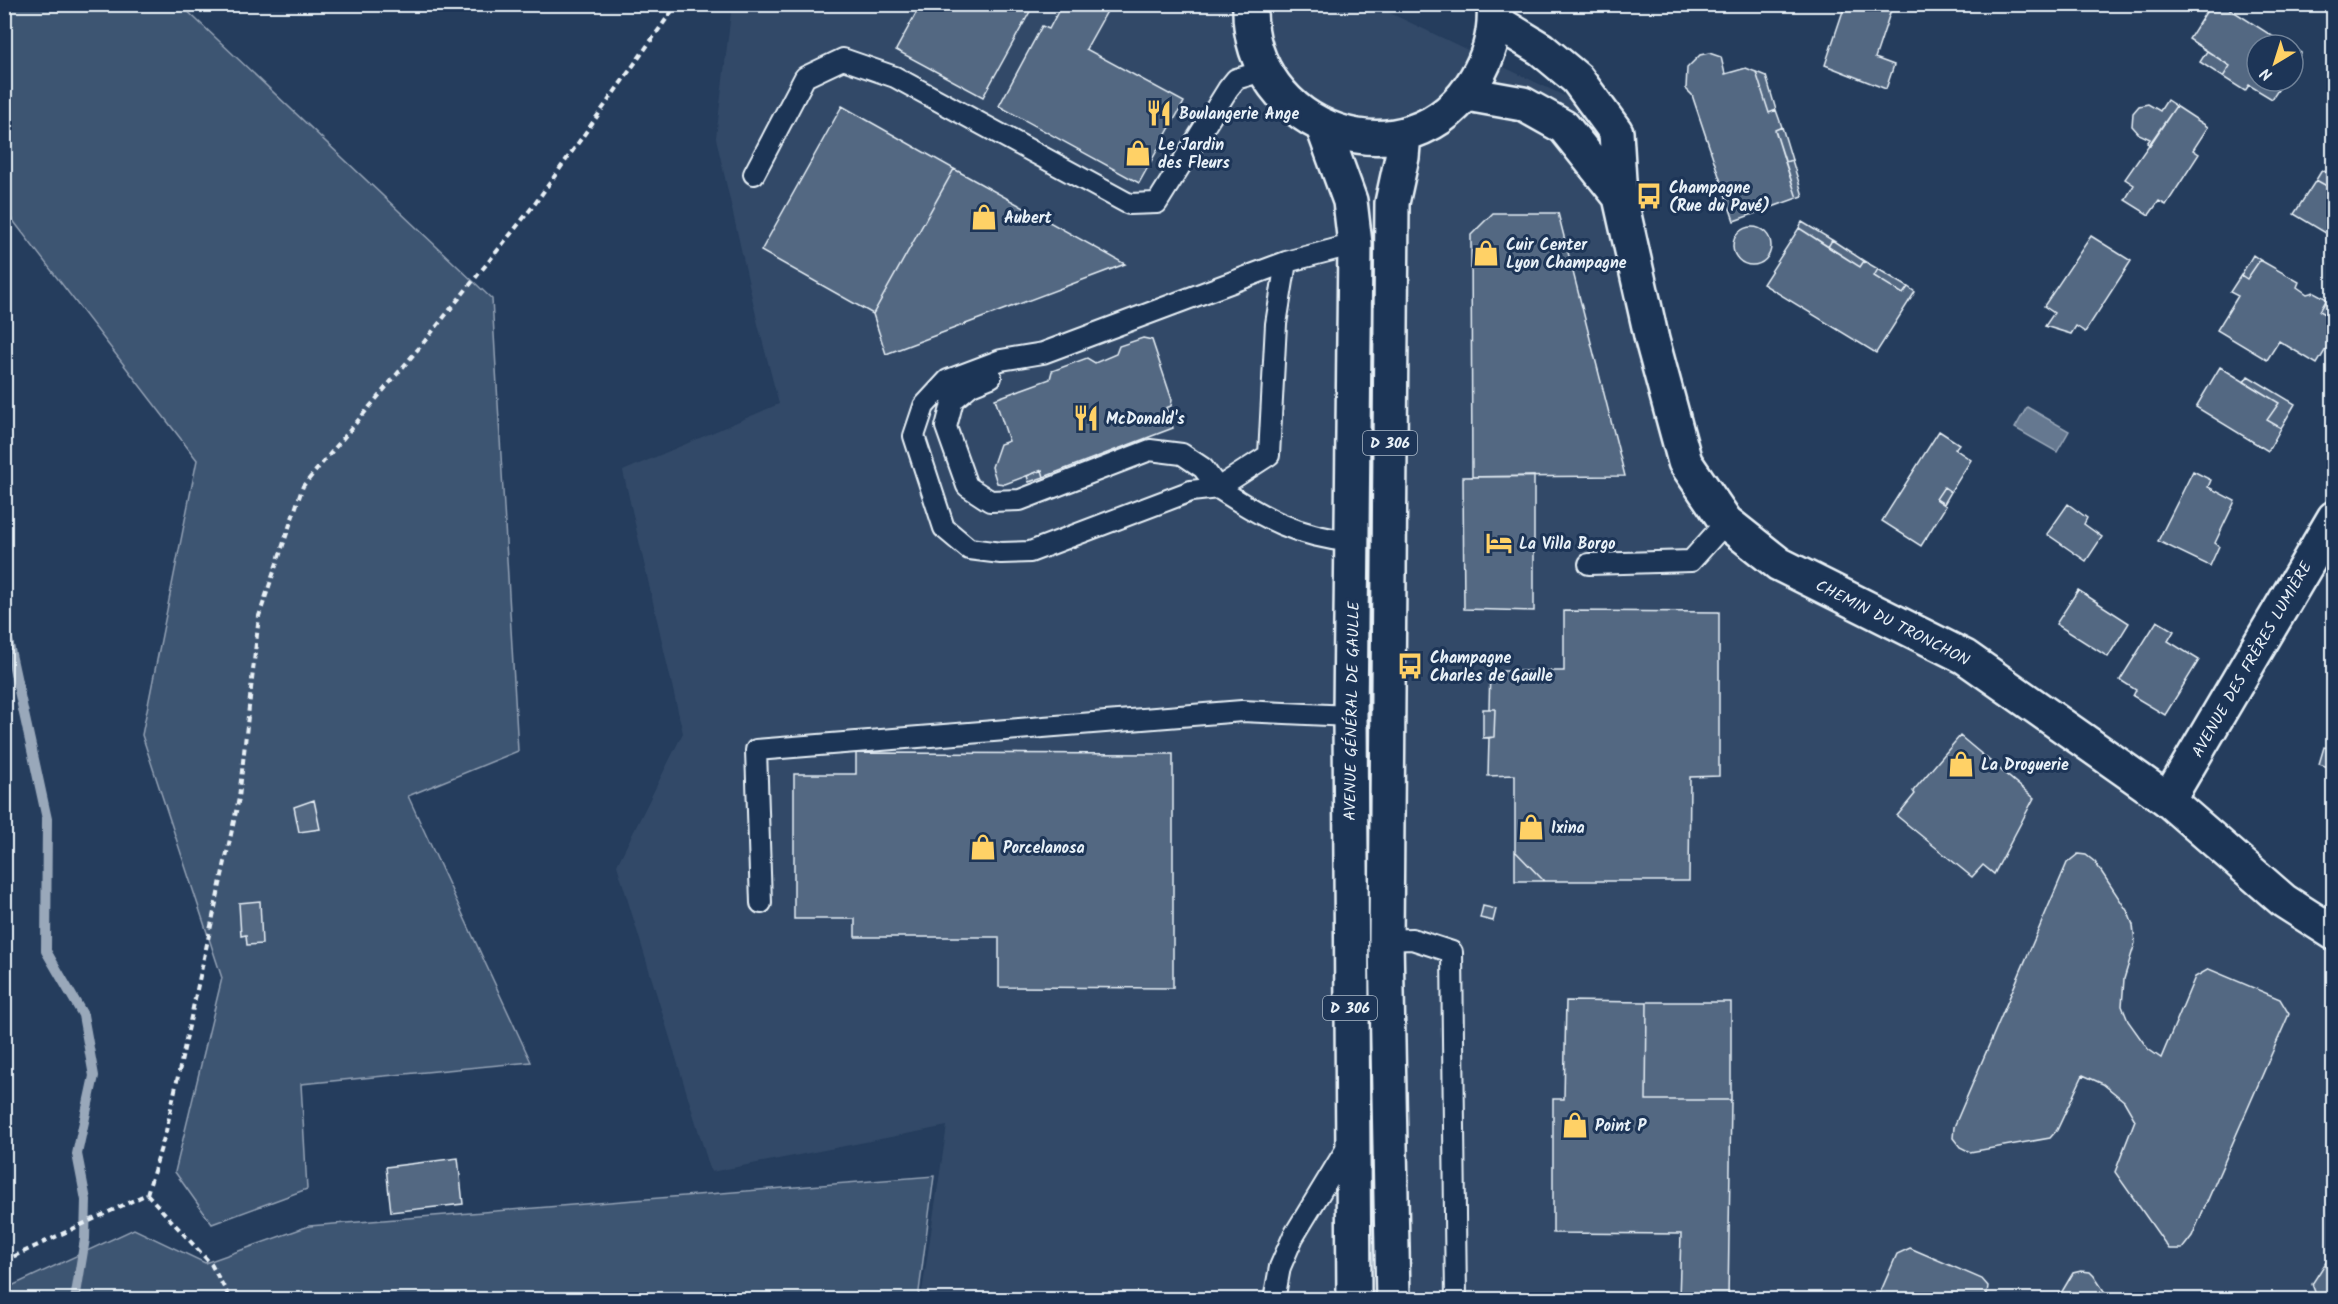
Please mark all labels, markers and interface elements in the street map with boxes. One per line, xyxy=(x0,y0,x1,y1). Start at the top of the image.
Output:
north arrow xyxy=(2245,33,2305,93)
text: N xyxy=(2255,61,2278,87)
restaurant icon: Boulangerie Ange xyxy=(1144,98,1174,128)
place label: Boulangerie Ange xyxy=(1179,102,1299,127)
place label: Le Jardin des Fleurs xyxy=(1158,133,1230,176)
shop icon: Le Jardin des Fleurs xyxy=(1123,138,1153,168)
place label: Champagne (Rue du Pavé) xyxy=(1669,176,1770,219)
bus stop icon: Champagne (Rue du Pavé) xyxy=(1634,181,1664,211)
shop icon: Aubert xyxy=(969,202,999,232)
place label: Aubert xyxy=(1004,206,1053,231)
place label: Cuir Center Lyon Champagne xyxy=(1506,233,1627,276)
shop icon: Cuir Center Lyon Champagne xyxy=(1471,238,1501,268)
restaurant icon: McDonald's xyxy=(1071,403,1101,433)
place label: McDonald's xyxy=(1106,407,1185,432)
road number: D 306 xyxy=(1363,431,1417,455)
hotel icon: La Villa Borgo xyxy=(1484,528,1514,558)
place label: La Villa Borgo xyxy=(1519,532,1616,557)
street label: AVENUE DES FRÈRES LUMIÈRE xyxy=(2186,556,2319,763)
street label: CHEMIN DU TRONCHON xyxy=(1811,574,1974,673)
street label: AVENUE GÉNÉRAL DE GAULLE xyxy=(1338,601,1367,821)
place label: Champagne Charles de Gaulle xyxy=(1430,646,1553,689)
bus stop icon: Champagne Charles de Gaulle xyxy=(1395,651,1425,681)
shop icon: La Droguerie xyxy=(1946,749,1976,779)
place label: La Droguerie xyxy=(1981,753,2069,778)
shop icon: Ixina xyxy=(1516,812,1546,842)
place label: Ixina xyxy=(1551,816,1585,841)
shop icon: Porcelanosa xyxy=(968,832,998,862)
place label: Porcelanosa xyxy=(1003,836,1085,861)
road number: D 306 xyxy=(1323,996,1377,1020)
shop icon: Point P xyxy=(1560,1110,1590,1140)
place label: Point P xyxy=(1595,1114,1647,1139)

